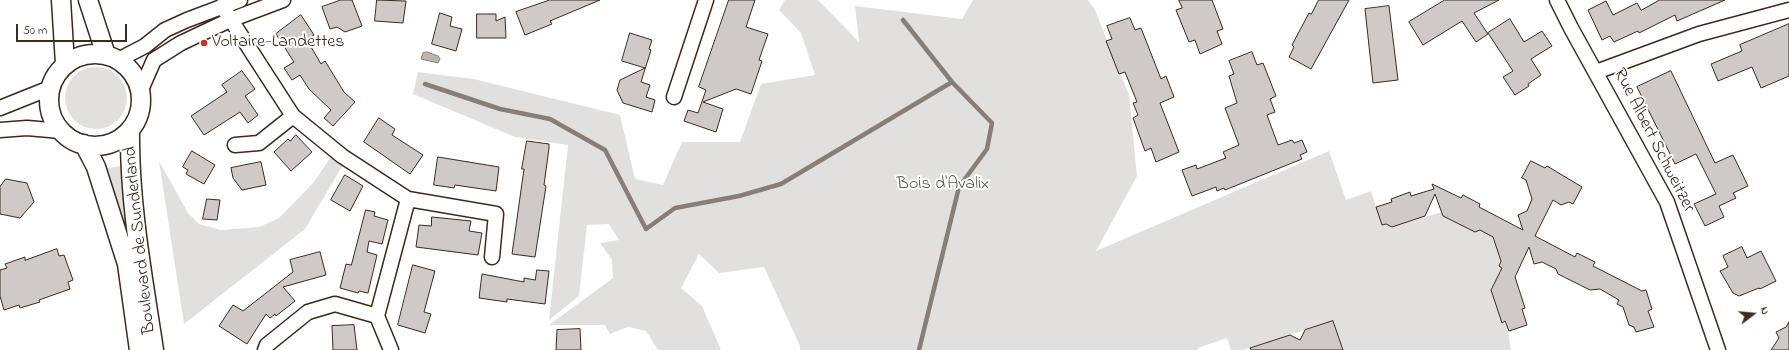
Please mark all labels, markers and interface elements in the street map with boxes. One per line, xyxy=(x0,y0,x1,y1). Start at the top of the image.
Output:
scale bar xyxy=(18,16,129,42)
text: 50 m xyxy=(23,22,47,40)
place label: Voltaire-Landettes xyxy=(212,32,344,54)
marker: Voltaire-Landettes xyxy=(199,38,209,48)
street label: Rue Albert Schweitzer xyxy=(1607,65,1699,217)
street label: Boulevard de Sunderland xyxy=(120,145,162,335)
park label: Bois d'Avalix xyxy=(897,174,989,196)
north arrow xyxy=(1733,294,1773,334)
text: N xyxy=(1756,305,1773,316)

